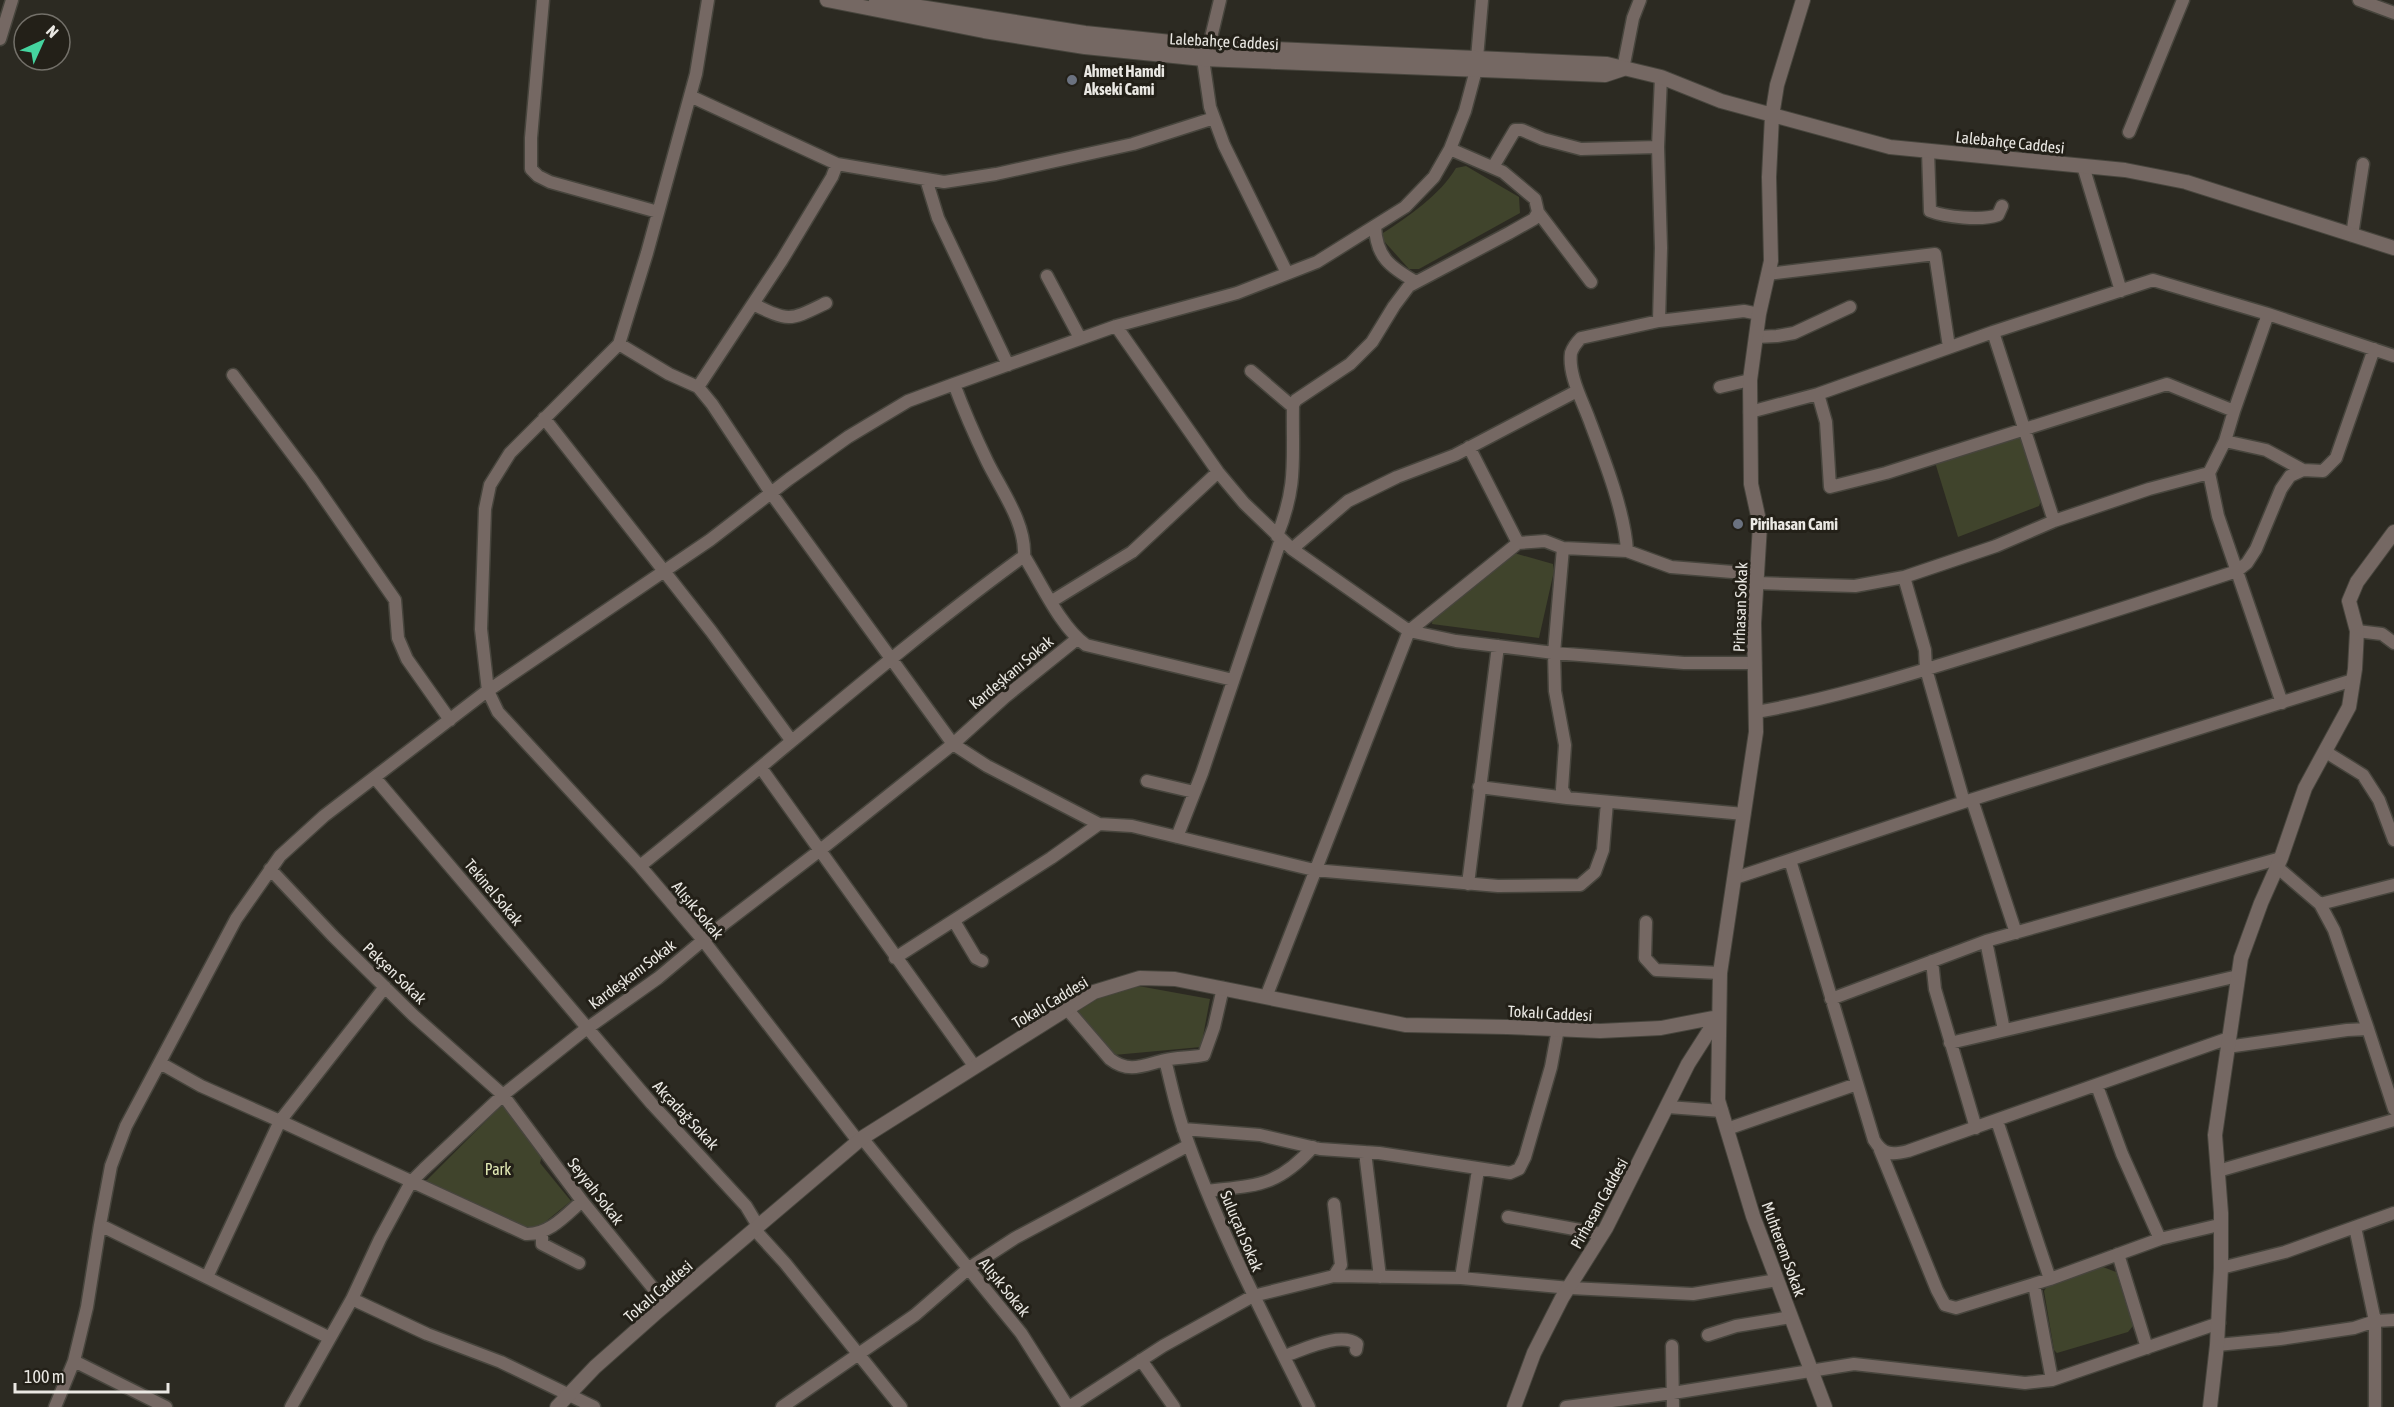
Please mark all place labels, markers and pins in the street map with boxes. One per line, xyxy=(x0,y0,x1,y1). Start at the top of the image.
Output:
place label: Ahmet Hamdi Akseki Cami xyxy=(1083,62,1165,98)
marker: Ahmet Hamdi Akseki Cami xyxy=(1065,73,1079,87)
place label: Pirihasan Cami xyxy=(1750,515,1838,533)
marker: Pirihasan Cami xyxy=(1731,517,1745,531)

